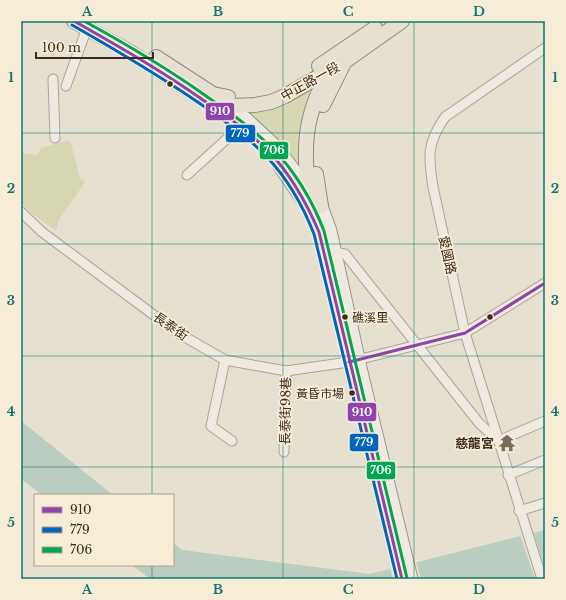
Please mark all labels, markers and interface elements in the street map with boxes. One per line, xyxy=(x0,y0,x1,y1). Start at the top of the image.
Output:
text: A xyxy=(81,3,93,20)
text: B xyxy=(213,3,223,20)
text: C xyxy=(343,3,354,20)
text: D xyxy=(473,3,485,20)
scale bar xyxy=(36,34,153,60)
text: 100 m xyxy=(42,40,81,55)
street label: 中正路一段 xyxy=(278,58,343,105)
text: 1 xyxy=(8,69,14,86)
text: 1 xyxy=(552,69,558,86)
unlabelled marker xyxy=(165,79,175,89)
line badge: 910 xyxy=(205,102,235,121)
text: 910 xyxy=(210,104,230,118)
line badge: 779 xyxy=(225,124,256,143)
text: 779 xyxy=(231,126,249,140)
line badge: 706 xyxy=(259,141,289,160)
text: 706 xyxy=(263,143,285,157)
text: 2 xyxy=(7,180,15,197)
text: 2 xyxy=(551,180,559,197)
street label: 愛國路 xyxy=(435,234,460,276)
text: 3 xyxy=(7,292,15,309)
text: 3 xyxy=(551,292,559,309)
street label: 長泰街 xyxy=(150,308,192,345)
place label: 礁溪里 xyxy=(352,310,388,325)
marker: 礁溪里 xyxy=(340,312,350,322)
unlabelled marker xyxy=(485,312,495,322)
street label: 長泰街98巷 xyxy=(276,377,295,445)
place label: 黃昏市場 xyxy=(296,386,344,401)
marker: 黃昏市場 xyxy=(347,388,357,398)
line badge: 910 xyxy=(347,402,377,422)
text: 4 xyxy=(7,403,16,420)
text: 4 xyxy=(551,403,560,420)
text: 910 xyxy=(352,405,372,419)
line badge: 779 xyxy=(349,433,379,452)
temple icon: 慈龍宮 xyxy=(497,433,517,453)
text: 779 xyxy=(355,435,373,449)
place label: 慈龍宮 xyxy=(455,435,494,452)
line badge: 706 xyxy=(366,461,396,480)
text: 706 xyxy=(370,463,392,477)
legend xyxy=(34,494,174,566)
text: 910 xyxy=(70,502,92,517)
text: 5 xyxy=(7,514,15,531)
text: 5 xyxy=(551,514,559,531)
text: 779 xyxy=(70,522,90,537)
text: 706 xyxy=(70,542,93,557)
text: A xyxy=(81,581,93,598)
text: B xyxy=(213,581,223,598)
text: C xyxy=(343,581,354,598)
text: D xyxy=(473,581,485,598)

